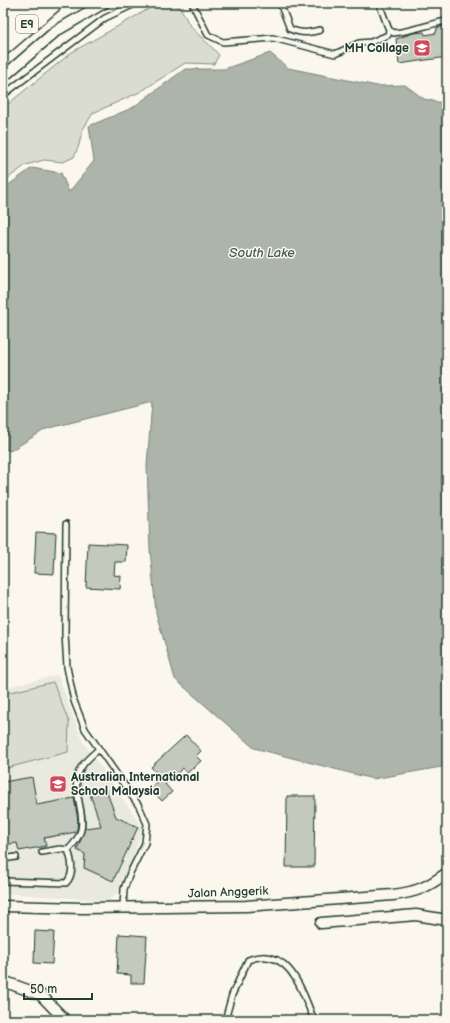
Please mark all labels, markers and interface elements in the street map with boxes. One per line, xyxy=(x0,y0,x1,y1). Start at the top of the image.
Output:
road number: E9 xyxy=(16,15,38,33)
school or university icon: MH Collage xyxy=(412,38,432,58)
place label: MH Collage xyxy=(345,41,409,56)
water label: South Lake xyxy=(229,245,295,261)
place label: Australian International School Malaysia xyxy=(70,770,199,799)
school or university icon: Australian International School Malaysia xyxy=(48,774,68,794)
street label: Jalan Anggerik xyxy=(188,884,269,901)
scale bar xyxy=(24,975,92,1001)
text: 50 m xyxy=(30,982,57,997)

